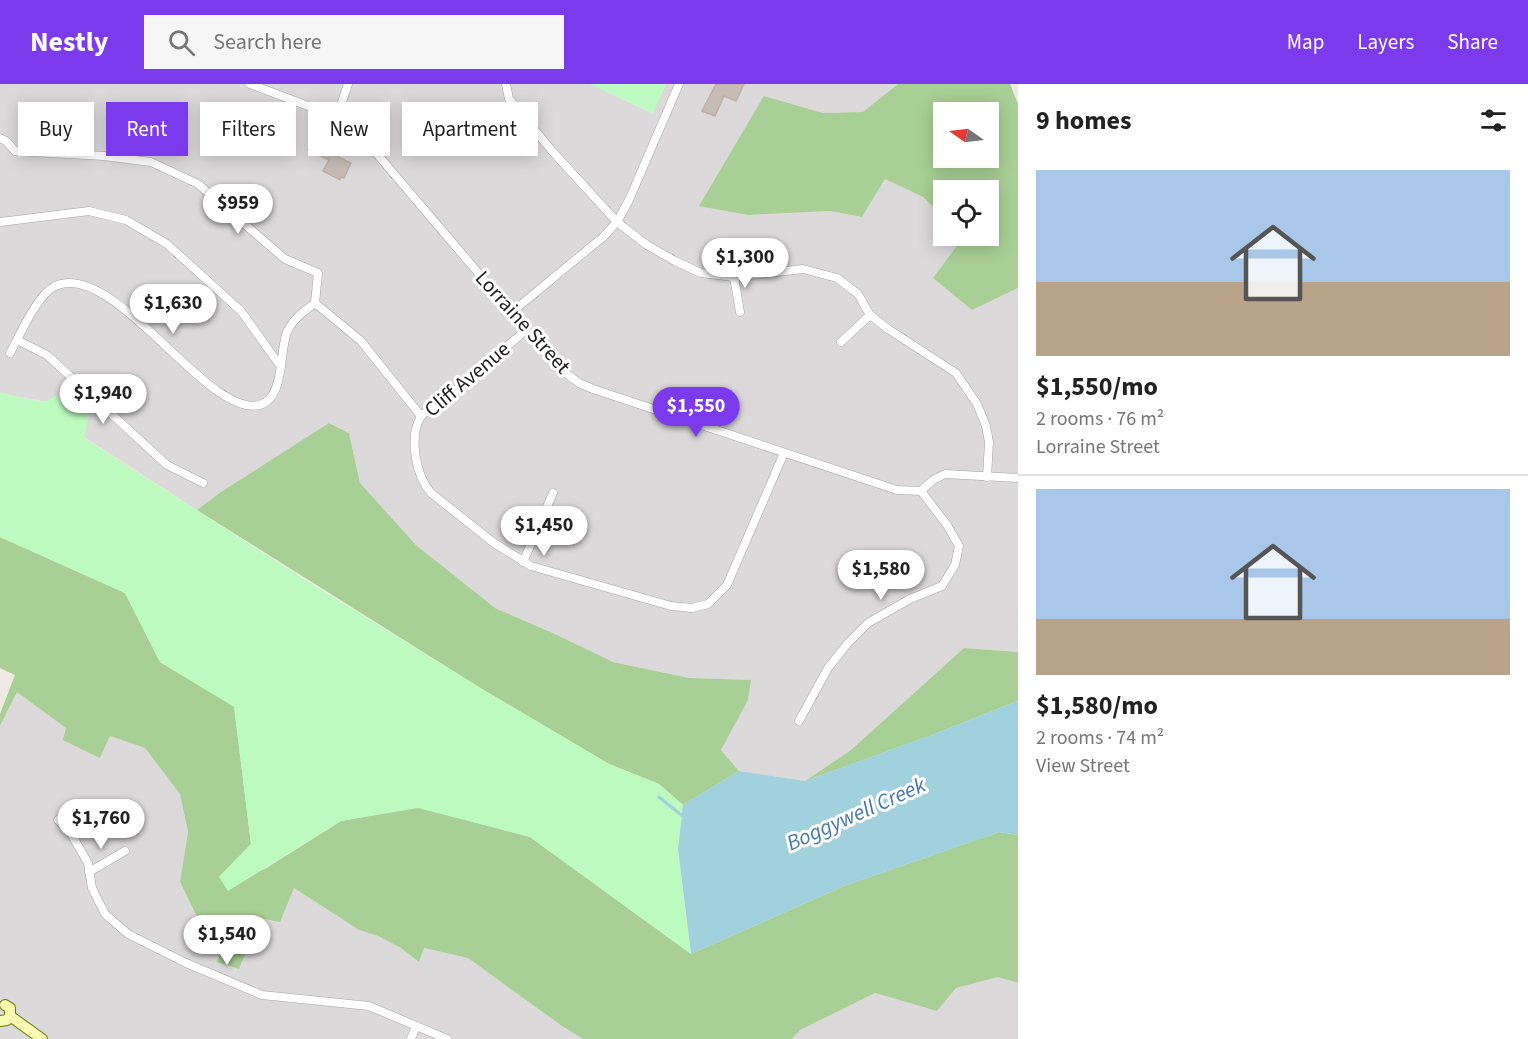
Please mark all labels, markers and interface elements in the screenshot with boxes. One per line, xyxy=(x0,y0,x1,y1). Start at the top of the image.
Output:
search box xyxy=(144,15,564,69)
text: Nestly xyxy=(30,22,108,62)
icon: search xyxy=(165,26,198,59)
text: Search here xyxy=(213,26,322,58)
text: Map xyxy=(1287,27,1324,57)
text: Layers xyxy=(1357,27,1414,57)
text: Share xyxy=(1447,27,1498,57)
chip: Buy xyxy=(18,102,94,156)
chip: Rent xyxy=(106,102,188,156)
chip: Filters xyxy=(200,102,296,156)
chip: New xyxy=(308,102,390,156)
chip: Apartment xyxy=(402,102,538,156)
north arrow xyxy=(933,102,999,168)
map controls xyxy=(933,102,999,246)
text: 9 homes xyxy=(1036,102,1131,139)
icon: filters xyxy=(1477,104,1510,137)
button: locate xyxy=(933,180,999,246)
pin: $959 xyxy=(202,184,274,235)
text: $959 xyxy=(217,189,259,217)
icon: home xyxy=(1219,209,1327,317)
pin: $1,300 xyxy=(696,238,794,289)
text: $1,300 xyxy=(716,243,774,271)
street label: Lorraine Street xyxy=(468,264,578,380)
pin: $1,630 xyxy=(124,284,222,335)
text: $1,630 xyxy=(144,289,202,317)
street label: Cliff Avenue xyxy=(418,334,516,424)
text: $1,550/mo xyxy=(1036,368,1158,405)
pin: $1,940 xyxy=(54,374,152,425)
text: $1,940 xyxy=(74,379,132,407)
pin: $1,550 xyxy=(647,387,745,438)
text: $1,550 xyxy=(667,392,725,420)
text: 2 rooms · 76 m² xyxy=(1036,405,1164,433)
text: Lorraine Street xyxy=(1036,433,1160,461)
pin: $1,450 xyxy=(495,506,593,557)
text: $1,450 xyxy=(515,511,573,539)
icon: home xyxy=(1219,528,1327,636)
pin: $1,580 xyxy=(832,550,930,601)
text: $1,580 xyxy=(852,555,910,583)
text: $1,580/mo xyxy=(1036,687,1158,724)
text: 2 rooms · 74 m² xyxy=(1036,724,1164,752)
text: View Street xyxy=(1036,752,1130,780)
water label: Boggywell Creek xyxy=(781,769,931,859)
pin: $1,760 xyxy=(52,799,150,850)
text: $1,760 xyxy=(72,804,130,832)
pin: $1,540 xyxy=(178,915,276,966)
text: $1,540 xyxy=(198,920,256,948)

